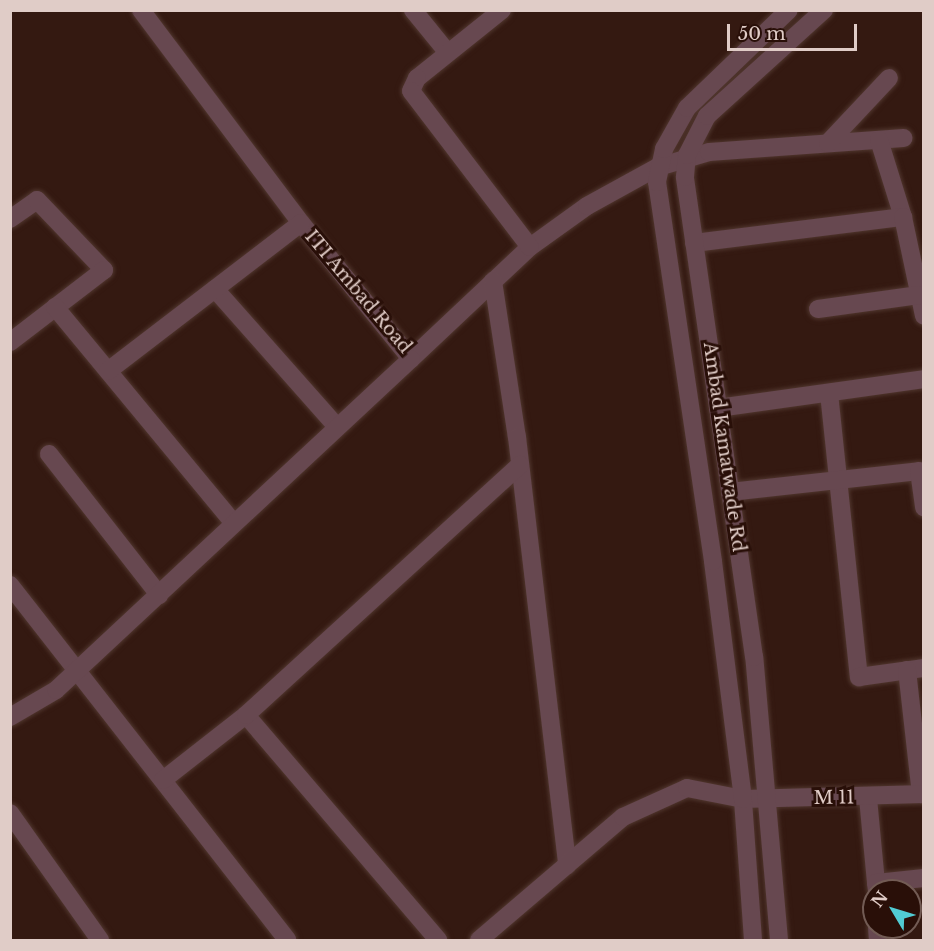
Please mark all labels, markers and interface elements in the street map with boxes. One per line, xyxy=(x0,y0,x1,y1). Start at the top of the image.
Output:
scale bar xyxy=(730,12,860,50)
text: 50 m xyxy=(738,23,786,45)
street label: ITI Ambad Road xyxy=(300,226,416,358)
street label: Ambad Kamatwade Rd xyxy=(699,341,749,553)
street label: M 11 xyxy=(813,787,855,809)
north arrow xyxy=(862,879,922,939)
text: N xyxy=(867,887,892,911)

